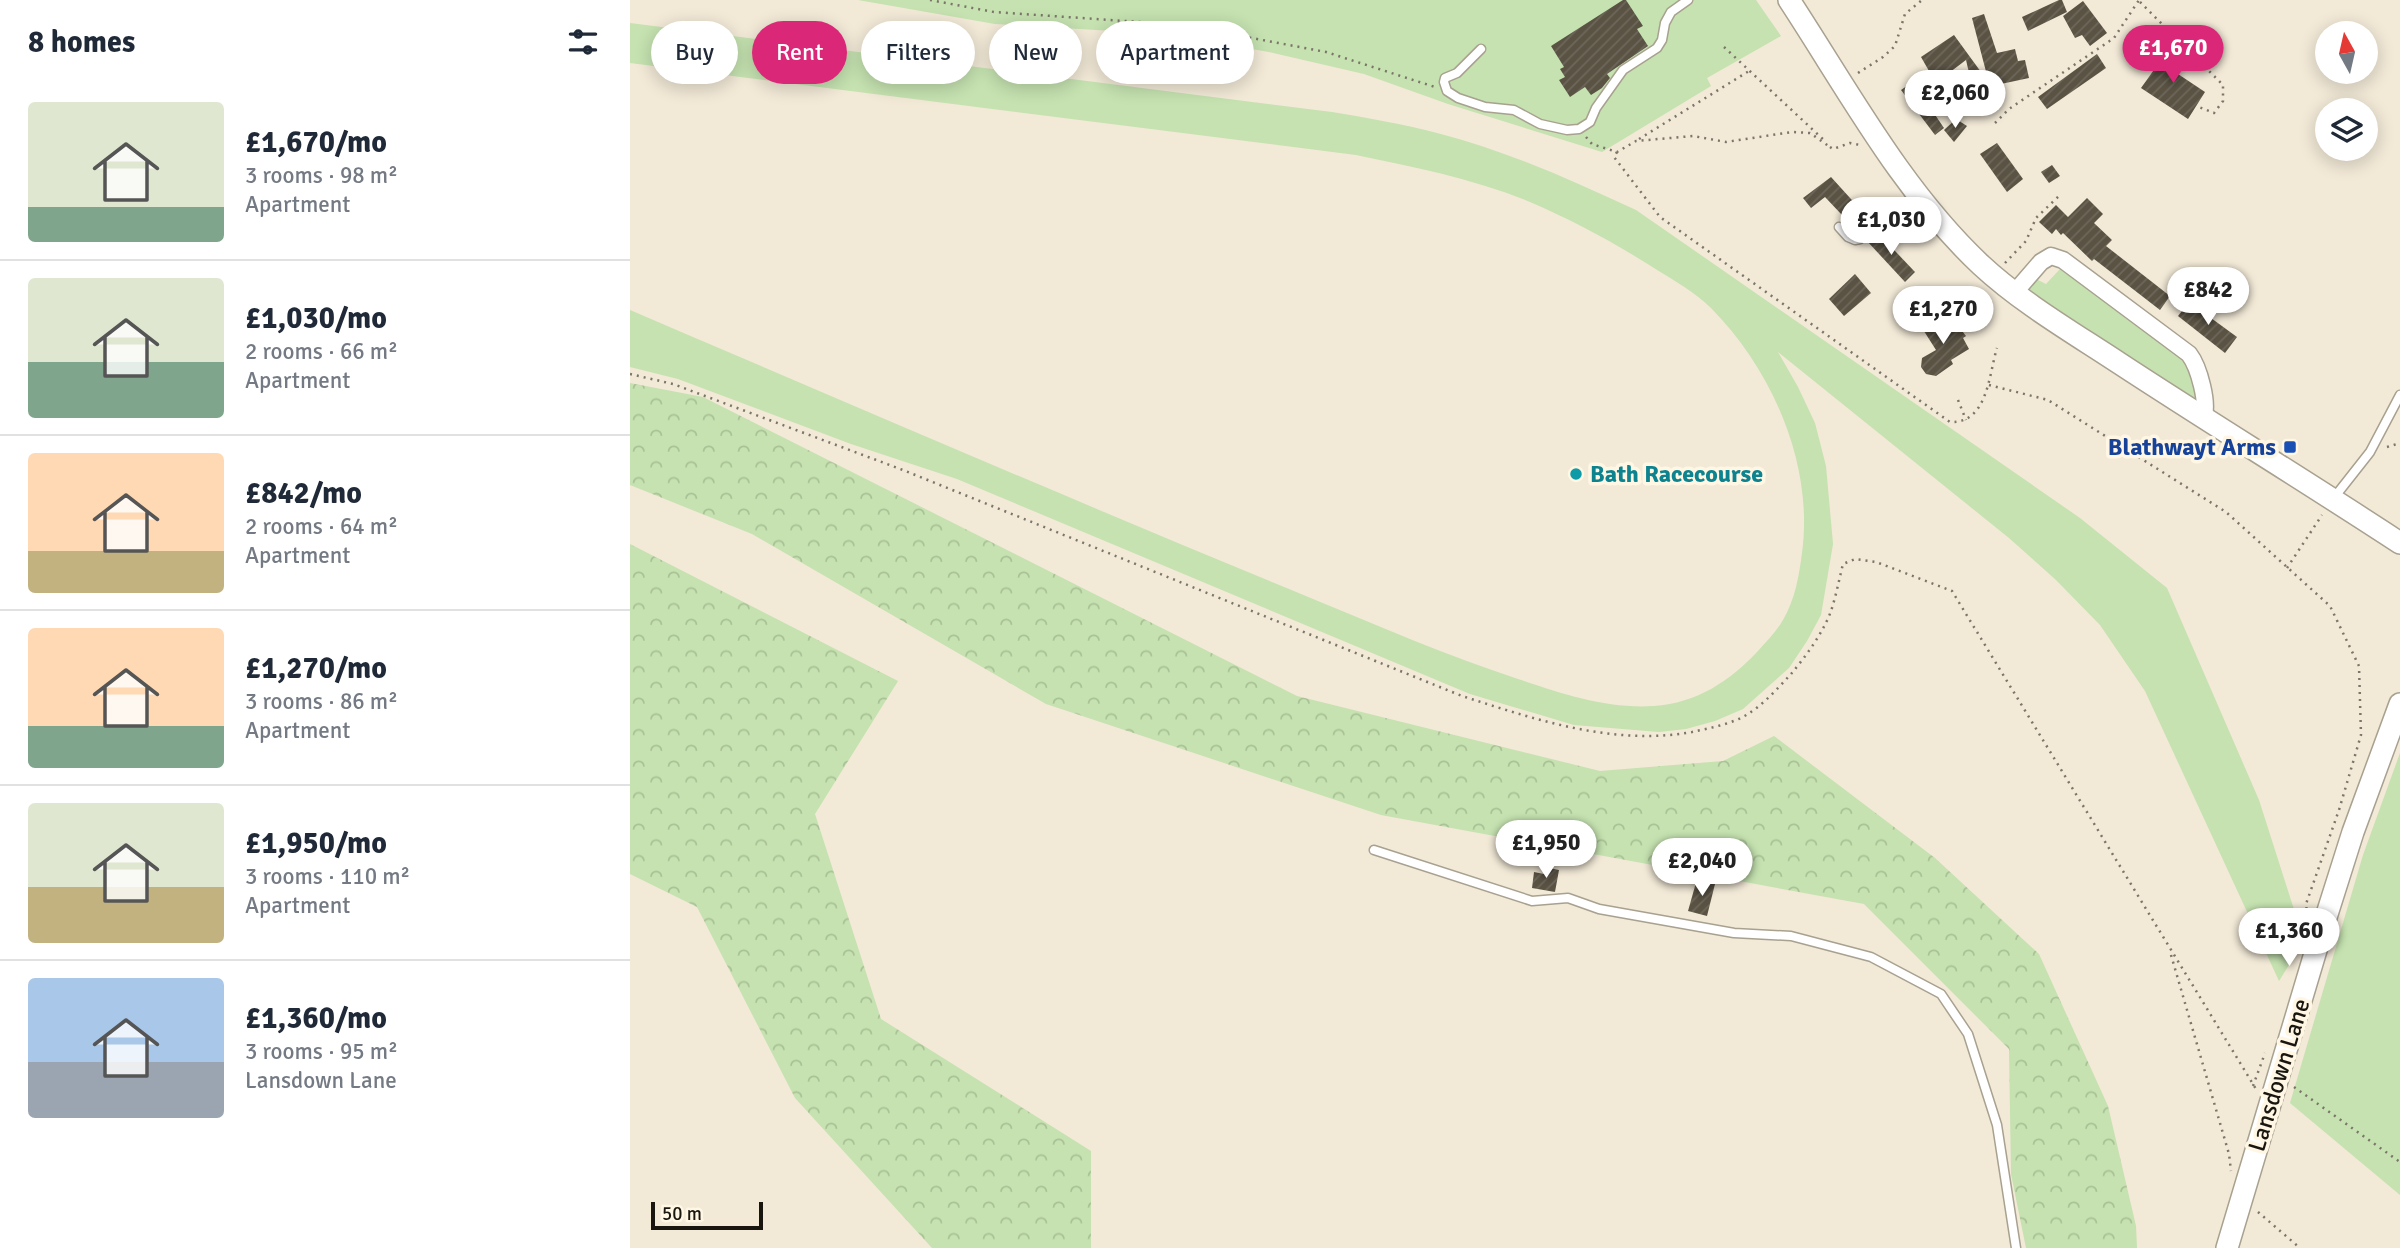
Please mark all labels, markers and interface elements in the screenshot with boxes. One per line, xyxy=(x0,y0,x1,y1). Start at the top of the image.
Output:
chip: Buy xyxy=(651,21,738,84)
chip: Rent xyxy=(752,21,847,84)
chip: Filters xyxy=(861,21,975,84)
chip: New xyxy=(989,21,1082,84)
chip: Apartment xyxy=(1096,21,1254,84)
north arrow xyxy=(2315,21,2378,84)
map controls xyxy=(2315,21,2378,161)
icon: filters xyxy=(564,23,602,61)
text: 8 homes xyxy=(28,24,135,61)
pin: £1,670 xyxy=(2116,25,2230,85)
text: £1,670 xyxy=(2139,33,2207,62)
pin: £2,060 xyxy=(1898,71,2012,130)
text: £2,060 xyxy=(1921,78,1989,107)
button: layers xyxy=(2315,98,2378,161)
text: £1,670/mo xyxy=(245,124,387,161)
icon: home xyxy=(84,130,168,214)
text: 3 rooms · 98 m² xyxy=(245,161,398,190)
text: Apartment xyxy=(245,190,350,219)
pin: £1,030 xyxy=(1834,198,1948,257)
text: £1,030 xyxy=(1857,205,1925,234)
pin: £842 xyxy=(2167,268,2249,327)
text: £842 xyxy=(2183,275,2233,304)
pin: £1,270 xyxy=(1886,286,2000,346)
text: £1,270 xyxy=(1909,294,1977,323)
text: £1,030/mo xyxy=(245,300,387,337)
icon: home xyxy=(84,306,168,390)
text: 2 rooms · 66 m² xyxy=(245,337,398,366)
text: Apartment xyxy=(245,366,350,395)
place label: Blathwayt Arms xyxy=(2108,432,2276,462)
marker: Blathwayt Arms xyxy=(2282,439,2298,455)
place label: Bath Racecourse xyxy=(1590,459,1763,489)
marker: Bath Racecourse xyxy=(1568,466,1584,482)
text: £842/mo xyxy=(245,475,362,512)
icon: home xyxy=(84,481,168,565)
text: 2 rooms · 64 m² xyxy=(245,512,398,541)
text: Apartment xyxy=(245,541,350,570)
text: £1,270/mo xyxy=(245,650,387,687)
icon: home xyxy=(84,656,168,740)
text: 3 rooms · 86 m² xyxy=(245,687,398,716)
text: Apartment xyxy=(245,716,350,745)
pin: £1,950 xyxy=(1489,820,1603,880)
text: £1,950/mo xyxy=(245,825,387,862)
text: £1,950 xyxy=(1512,828,1580,857)
icon: home xyxy=(84,831,168,915)
pin: £2,040 xyxy=(1645,838,1759,898)
text: £2,040 xyxy=(1668,846,1736,875)
text: 3 rooms · 110 m² xyxy=(245,862,410,891)
text: Apartment xyxy=(245,891,350,920)
pin: £1,360 xyxy=(2232,908,2346,968)
text: £1,360 xyxy=(2255,916,2323,945)
street label: Lansdown Lane xyxy=(2242,995,2316,1155)
text: £1,360/mo xyxy=(245,1000,387,1037)
icon: home xyxy=(84,1006,168,1090)
text: 3 rooms · 95 m² xyxy=(245,1037,398,1066)
text: Lansdown Lane xyxy=(245,1066,397,1095)
scale bar xyxy=(651,1199,763,1231)
text: 50 m xyxy=(662,1202,702,1226)

